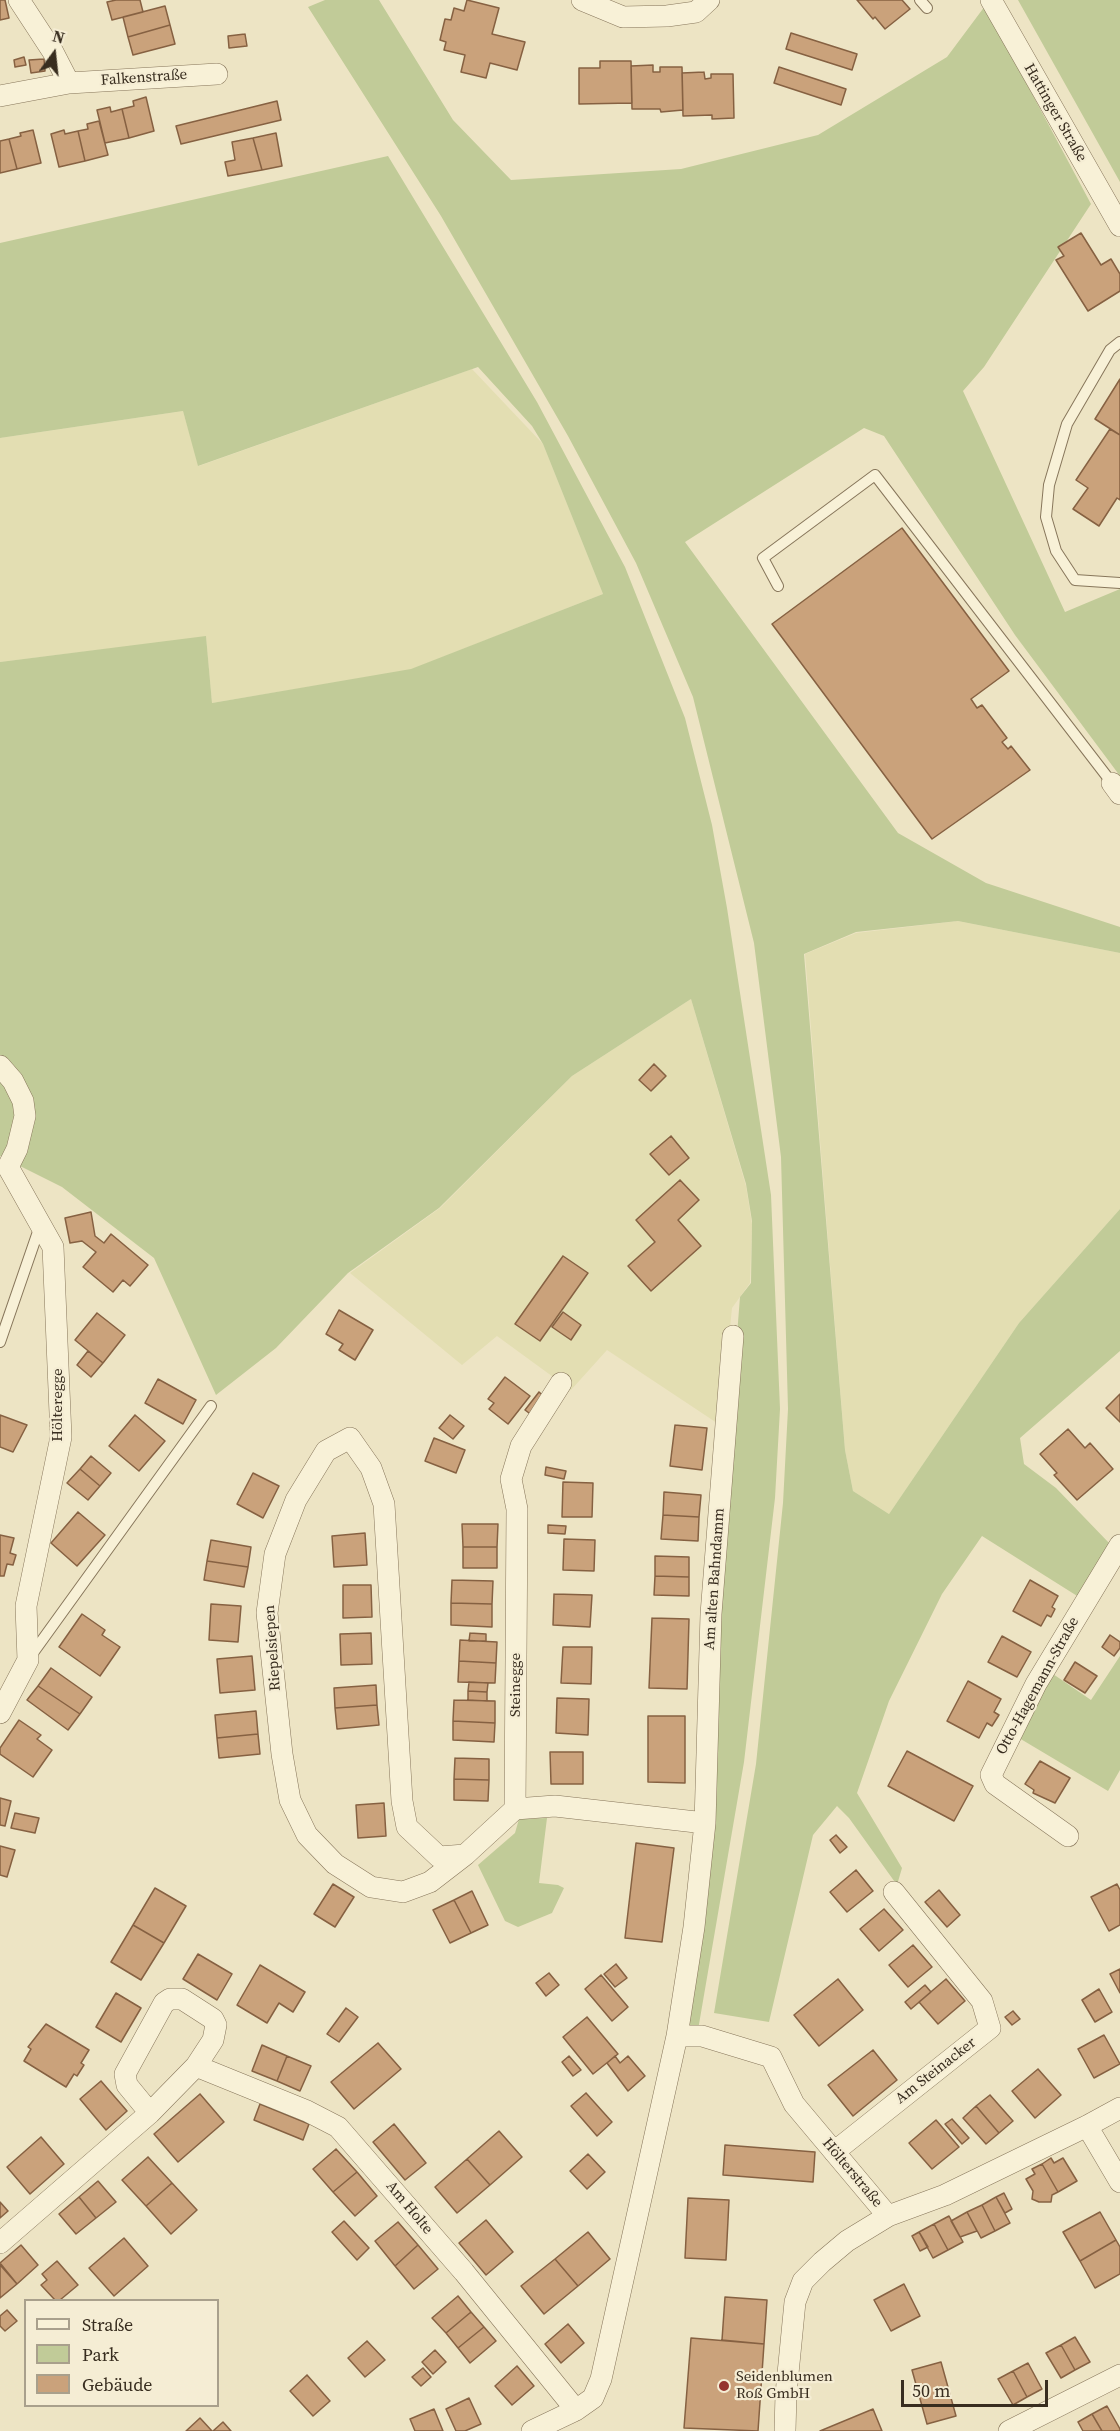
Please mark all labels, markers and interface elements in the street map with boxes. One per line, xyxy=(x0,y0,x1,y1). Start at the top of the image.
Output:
north arrow xyxy=(24,24,84,84)
text: N xyxy=(50,24,67,49)
street label: Hattinger Straße xyxy=(1020,61,1090,165)
street label: Falkenstraße xyxy=(100,66,188,90)
street label: Hölteregge xyxy=(49,1368,67,1442)
street label: Am alten Bahndamm xyxy=(701,1507,729,1651)
street label: Riepelsiepen xyxy=(261,1604,285,1692)
street label: Otto-Hagemann-Straße xyxy=(993,1614,1083,1758)
street label: Steinegge xyxy=(507,1653,525,1717)
street label: Am Steinacker xyxy=(892,2034,980,2108)
street label: Hölterstraße xyxy=(818,2135,886,2211)
street label: Am Holte xyxy=(382,2178,436,2238)
legend xyxy=(24,2299,219,2407)
text: Straße xyxy=(82,2312,133,2337)
text: Park xyxy=(82,2342,119,2367)
place label: Seidenblumen Roß GmbH xyxy=(736,2368,833,2403)
scale bar xyxy=(904,2368,1051,2406)
text: Gebäude xyxy=(82,2372,153,2397)
text: 50 m xyxy=(912,2378,950,2403)
marker: Seidenblumen Roß GmbH xyxy=(717,2379,731,2393)

